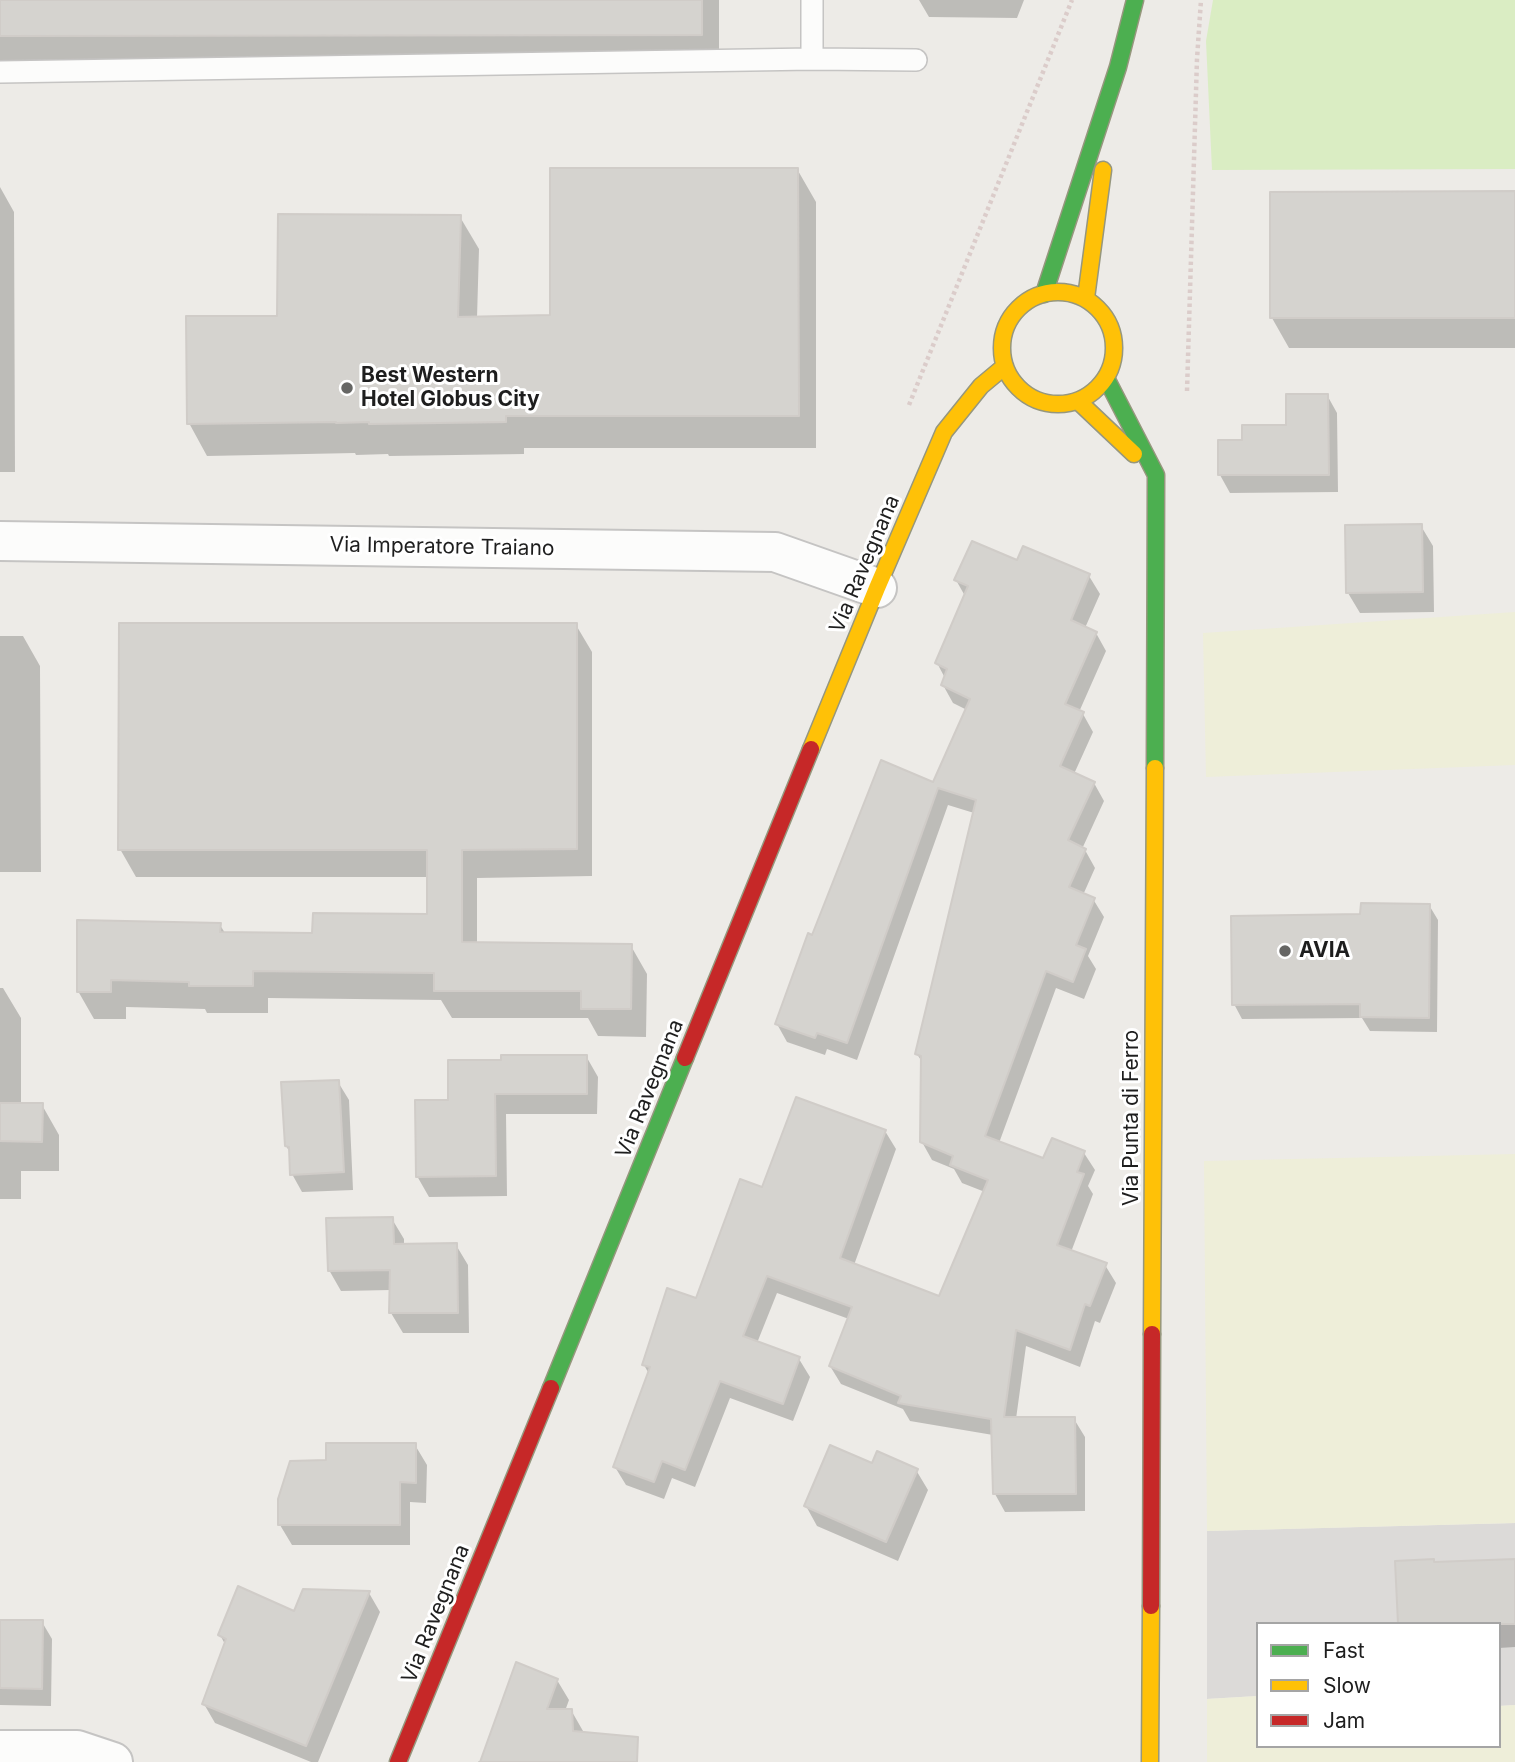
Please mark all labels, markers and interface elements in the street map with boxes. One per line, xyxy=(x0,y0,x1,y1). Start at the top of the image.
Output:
place label: Best Western Hotel Globus City xyxy=(361,363,540,413)
marker: Best Western Hotel Globus City xyxy=(339,380,355,396)
street label: Via Ravegnana xyxy=(825,491,905,637)
street label: Via Imperatore Traiano xyxy=(329,532,555,562)
place label: AVIA xyxy=(1299,938,1350,964)
marker: AVIA xyxy=(1277,943,1293,959)
street label: Via Ravegnana xyxy=(611,1016,689,1162)
street label: Via Punta di Ferro xyxy=(1119,1030,1145,1206)
street label: Via Ravegnana xyxy=(397,1541,475,1687)
legend xyxy=(1256,1622,1501,1748)
text: Fast xyxy=(1323,1638,1365,1663)
text: Slow xyxy=(1323,1673,1371,1698)
text: Jam xyxy=(1323,1708,1365,1733)

